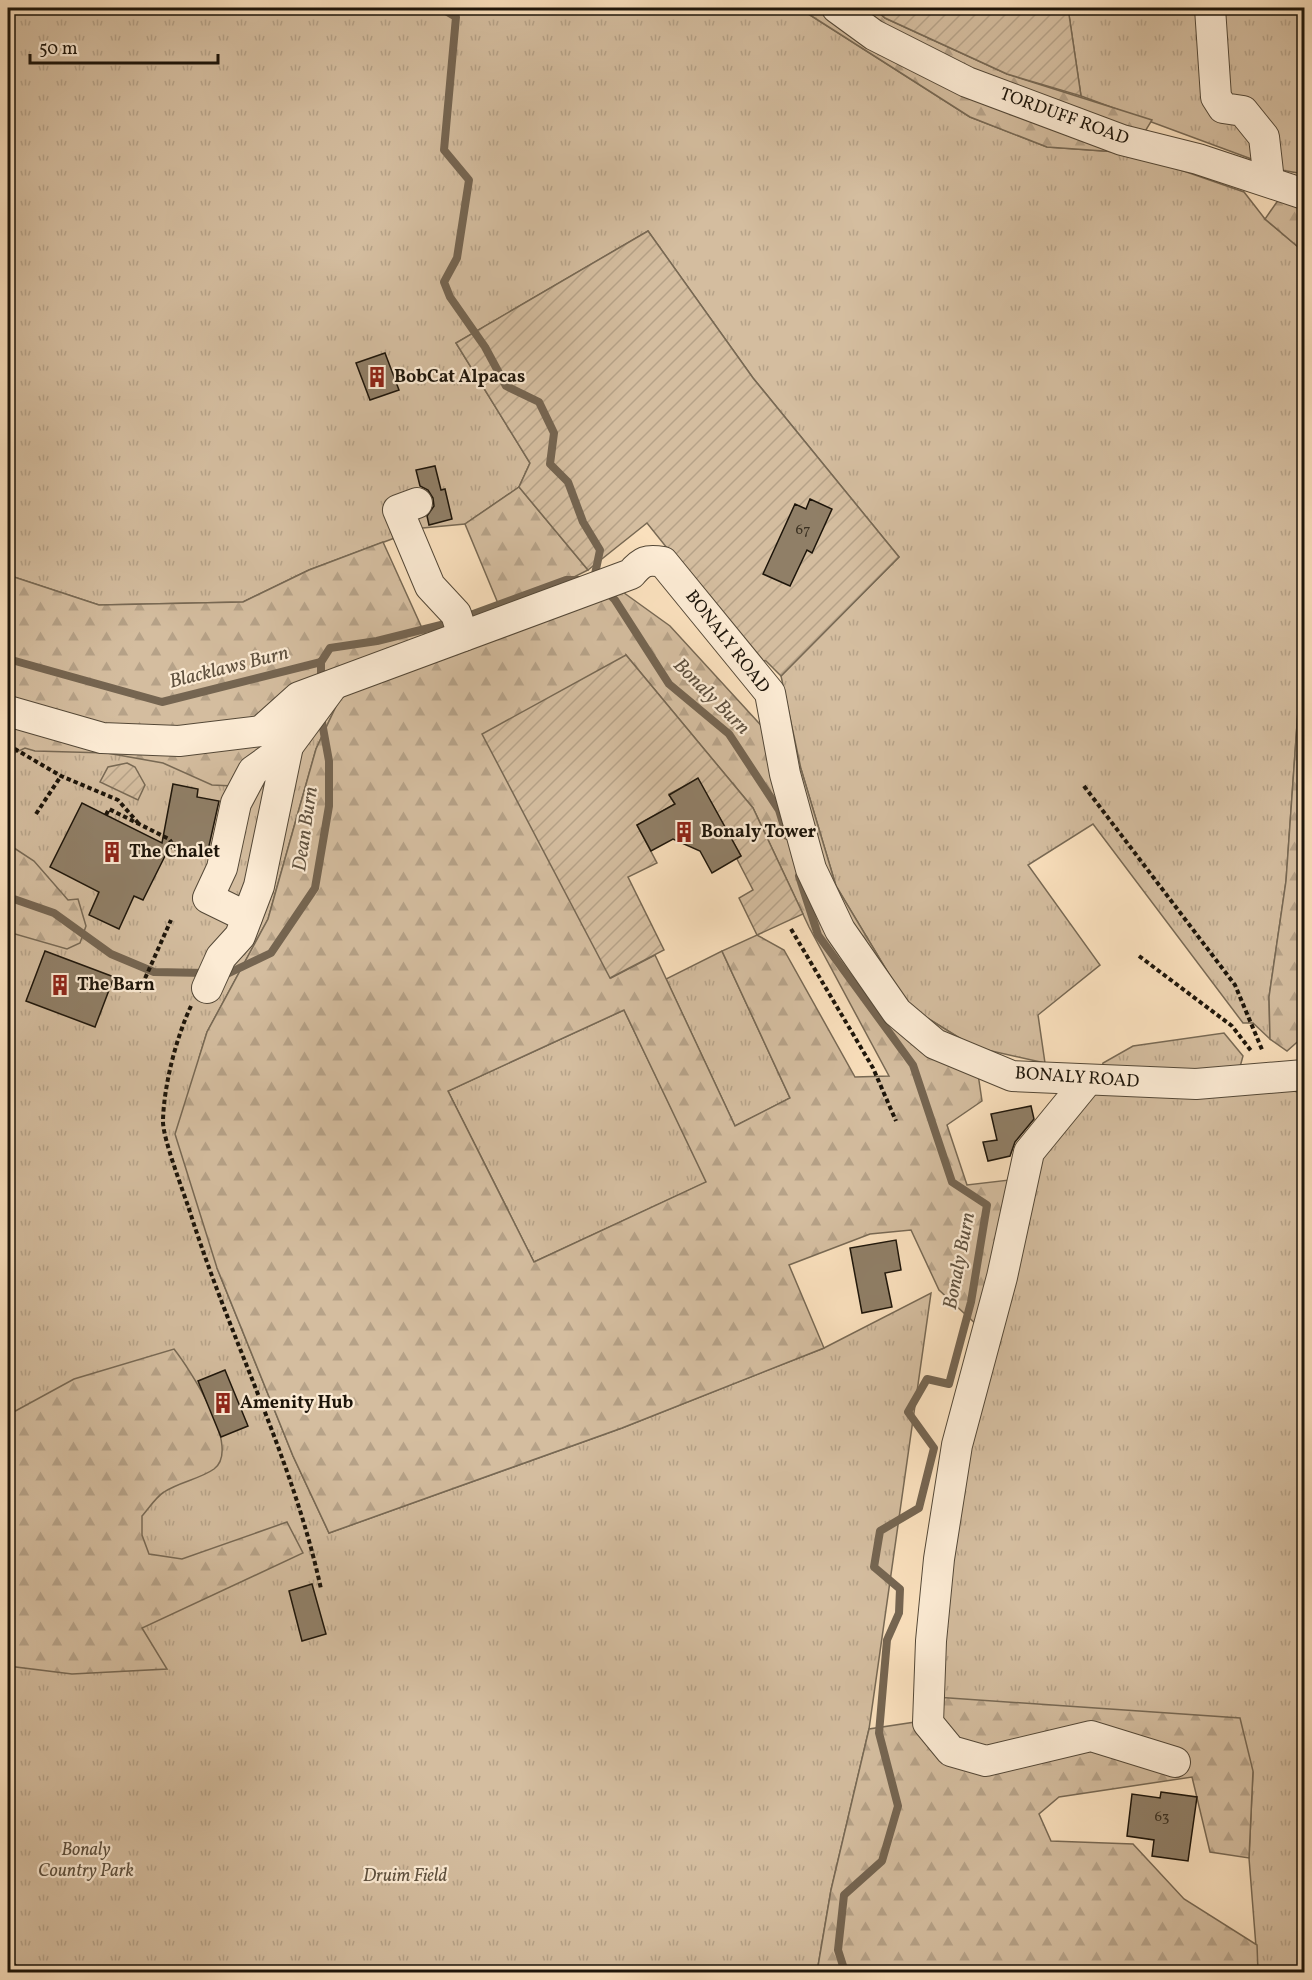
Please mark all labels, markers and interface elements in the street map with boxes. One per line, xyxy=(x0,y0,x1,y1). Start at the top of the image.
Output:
scale bar xyxy=(30,27,218,65)
text: 50 m xyxy=(39,37,78,62)
street label: TORDUFF ROAD xyxy=(996,82,1132,152)
building icon: BobCat Alpacas xyxy=(365,365,389,389)
place label: BobCat Alpacas xyxy=(394,365,525,390)
house number: 67 xyxy=(796,520,810,541)
street label: BONALY ROAD xyxy=(679,585,775,699)
water label: Blacklaws Burn xyxy=(166,640,292,696)
water label: Bonaly Burn xyxy=(666,652,756,742)
water label: Dean Burn xyxy=(286,785,326,873)
building icon: Bonaly Tower xyxy=(672,820,696,844)
place label: Bonaly Tower xyxy=(701,820,817,845)
building icon: The Chalet xyxy=(100,840,124,864)
place label: The Chalet xyxy=(129,840,220,865)
building icon: The Barn xyxy=(48,973,72,997)
place label: The Barn xyxy=(77,973,155,998)
street label: BONALY ROAD xyxy=(1014,1061,1140,1095)
water label: Bonaly Burn xyxy=(937,1210,983,1312)
building icon: Amenity Hub xyxy=(211,1391,235,1415)
place label: Amenity Hub xyxy=(240,1391,353,1416)
house number: 63 xyxy=(1154,1807,1170,1828)
park label: Bonaly Country Park xyxy=(38,1838,134,1884)
park label: Druim Field xyxy=(363,1864,447,1889)

